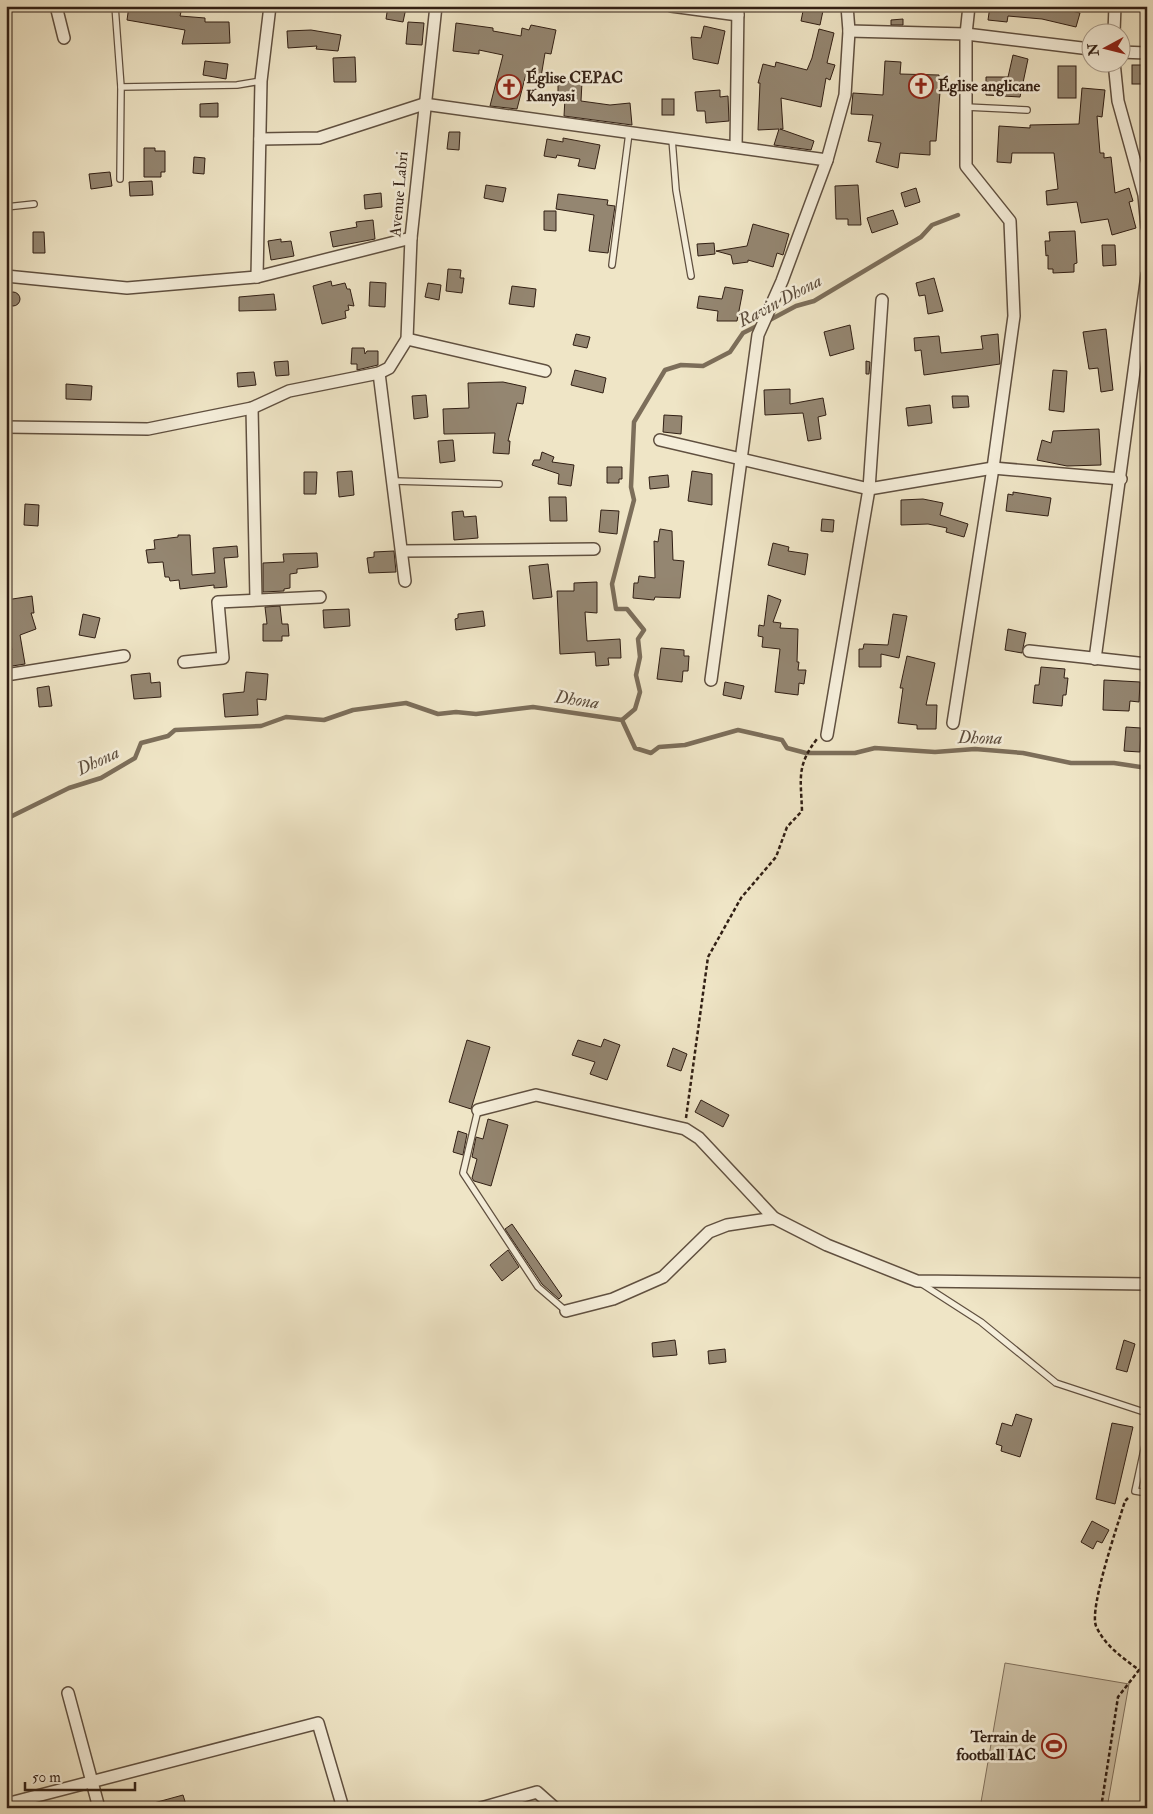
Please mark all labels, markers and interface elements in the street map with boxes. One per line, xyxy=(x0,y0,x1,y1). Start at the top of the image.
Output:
north arrow xyxy=(1080,22,1130,72)
text: N xyxy=(1084,42,1103,58)
place label: Église CEPAC Kanyasi xyxy=(526,67,623,107)
church icon: Église anglicane xyxy=(908,73,934,99)
church icon: Église CEPAC Kanyasi xyxy=(496,74,522,100)
place label: Église anglicane xyxy=(938,75,1041,97)
street label: Avenue Labri xyxy=(385,150,413,239)
water label: Ravin Dhona xyxy=(733,269,826,333)
water label: Dhona xyxy=(552,685,601,714)
water label: Dhona xyxy=(957,726,1002,750)
water label: Dhona xyxy=(72,741,123,781)
place label: Terrain de football IAC xyxy=(956,1727,1036,1765)
sports icon: Terrain de football IAC xyxy=(1041,1733,1067,1759)
scale bar xyxy=(25,1759,135,1791)
text: 50 m xyxy=(32,1768,61,1787)

